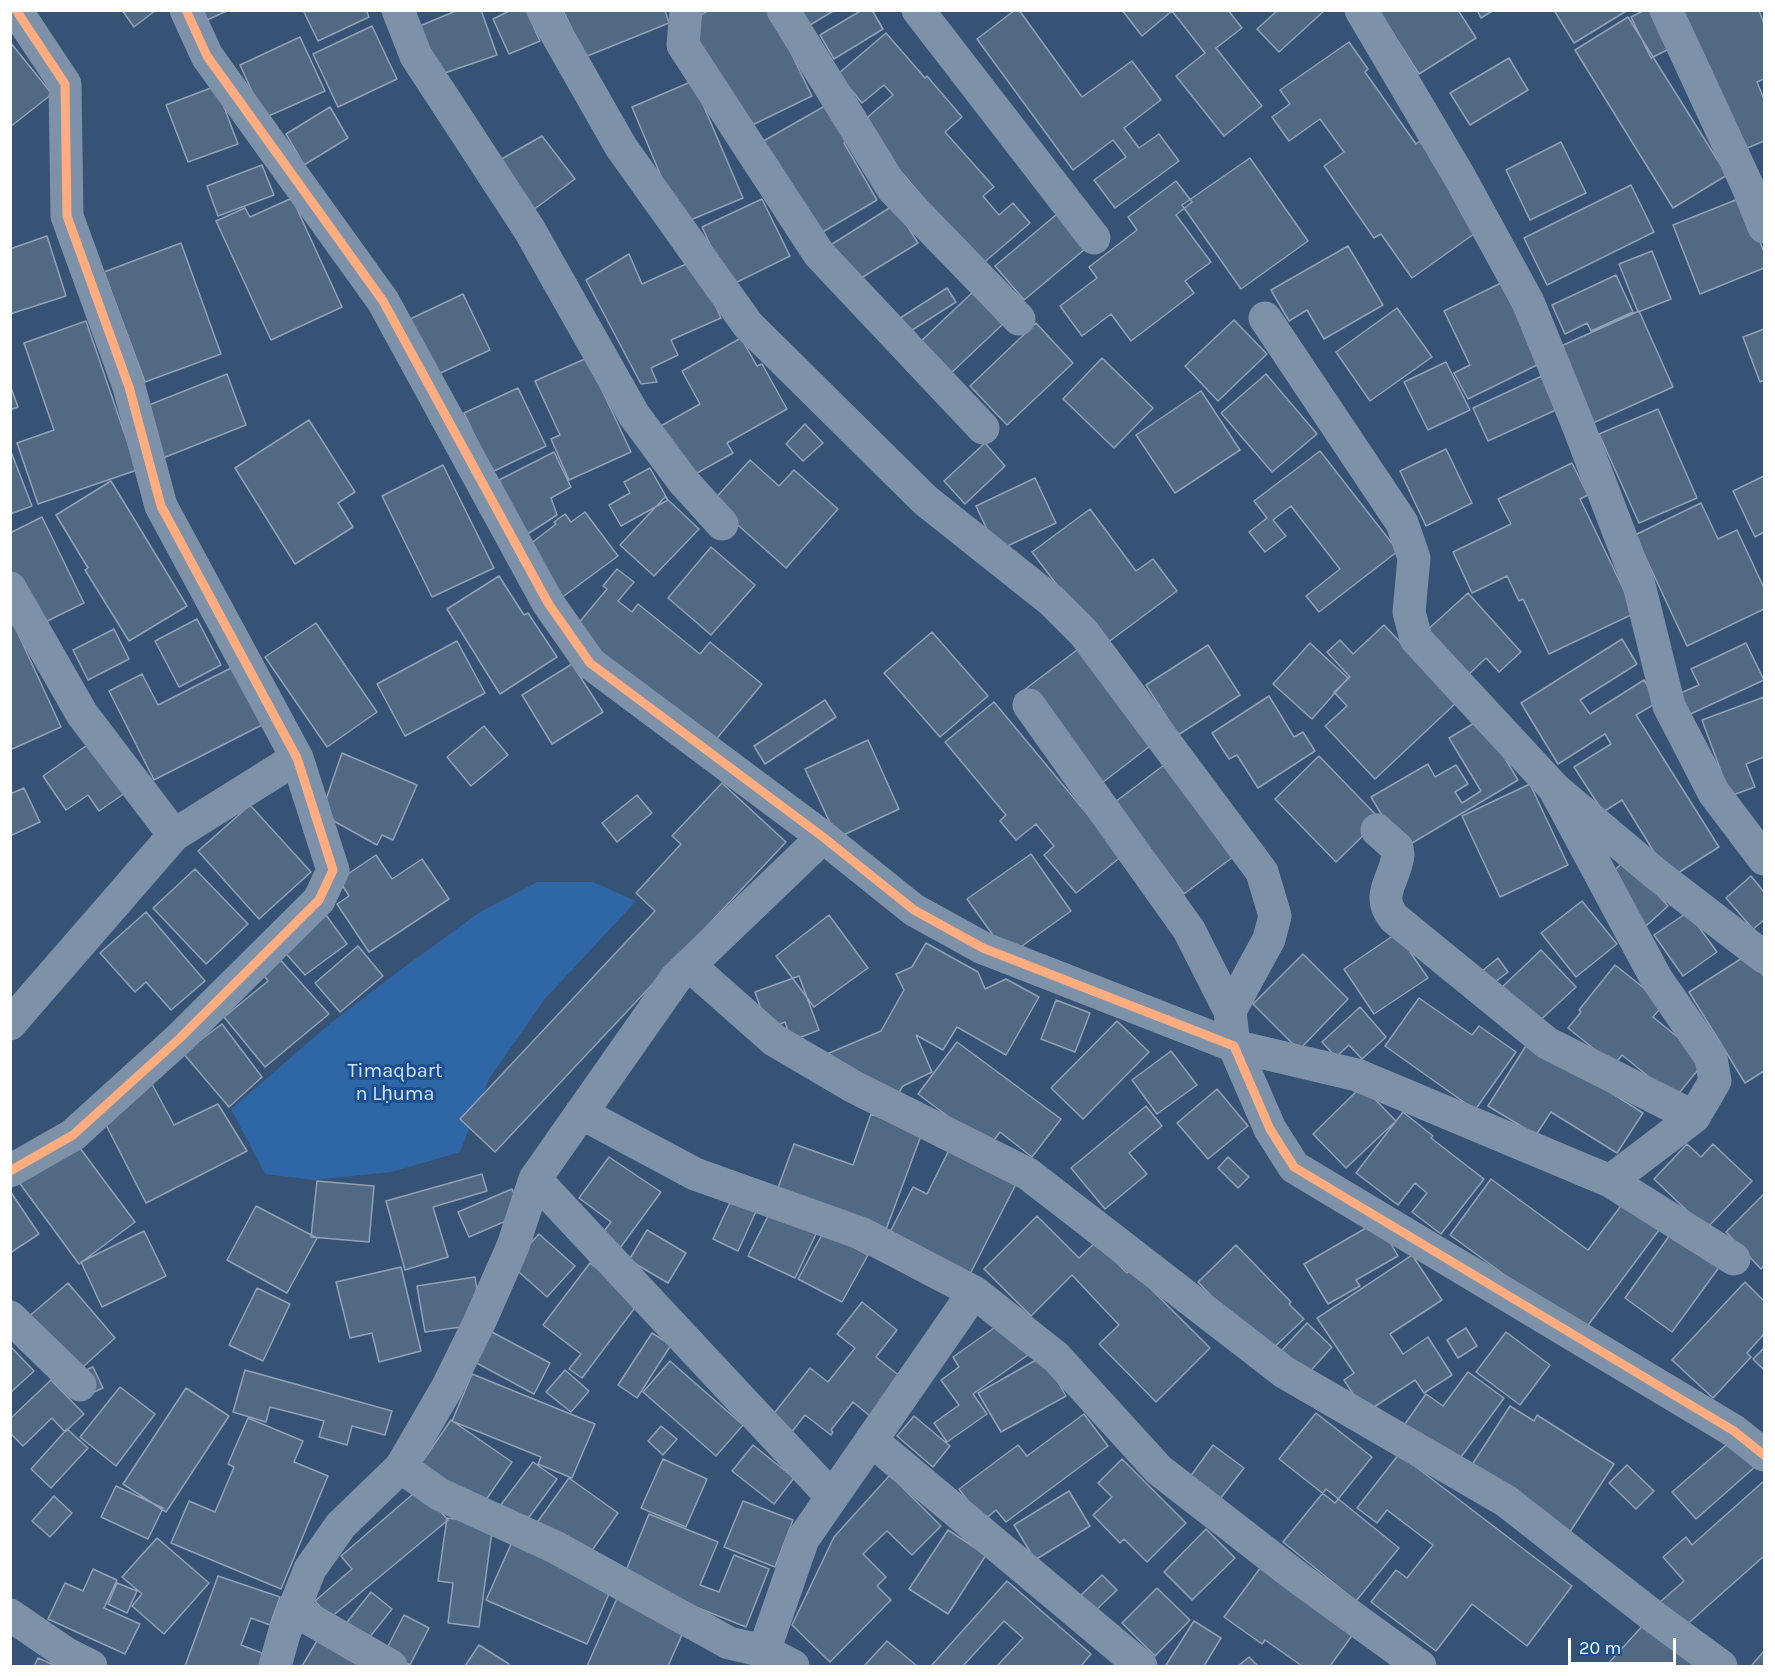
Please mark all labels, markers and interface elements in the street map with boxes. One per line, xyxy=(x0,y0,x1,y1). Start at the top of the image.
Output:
park label: Timaqbart n Lḥuma xyxy=(348,1059,442,1106)
scale bar xyxy=(1571,1626,1679,1664)
text: 20 m xyxy=(1579,1637,1621,1659)

